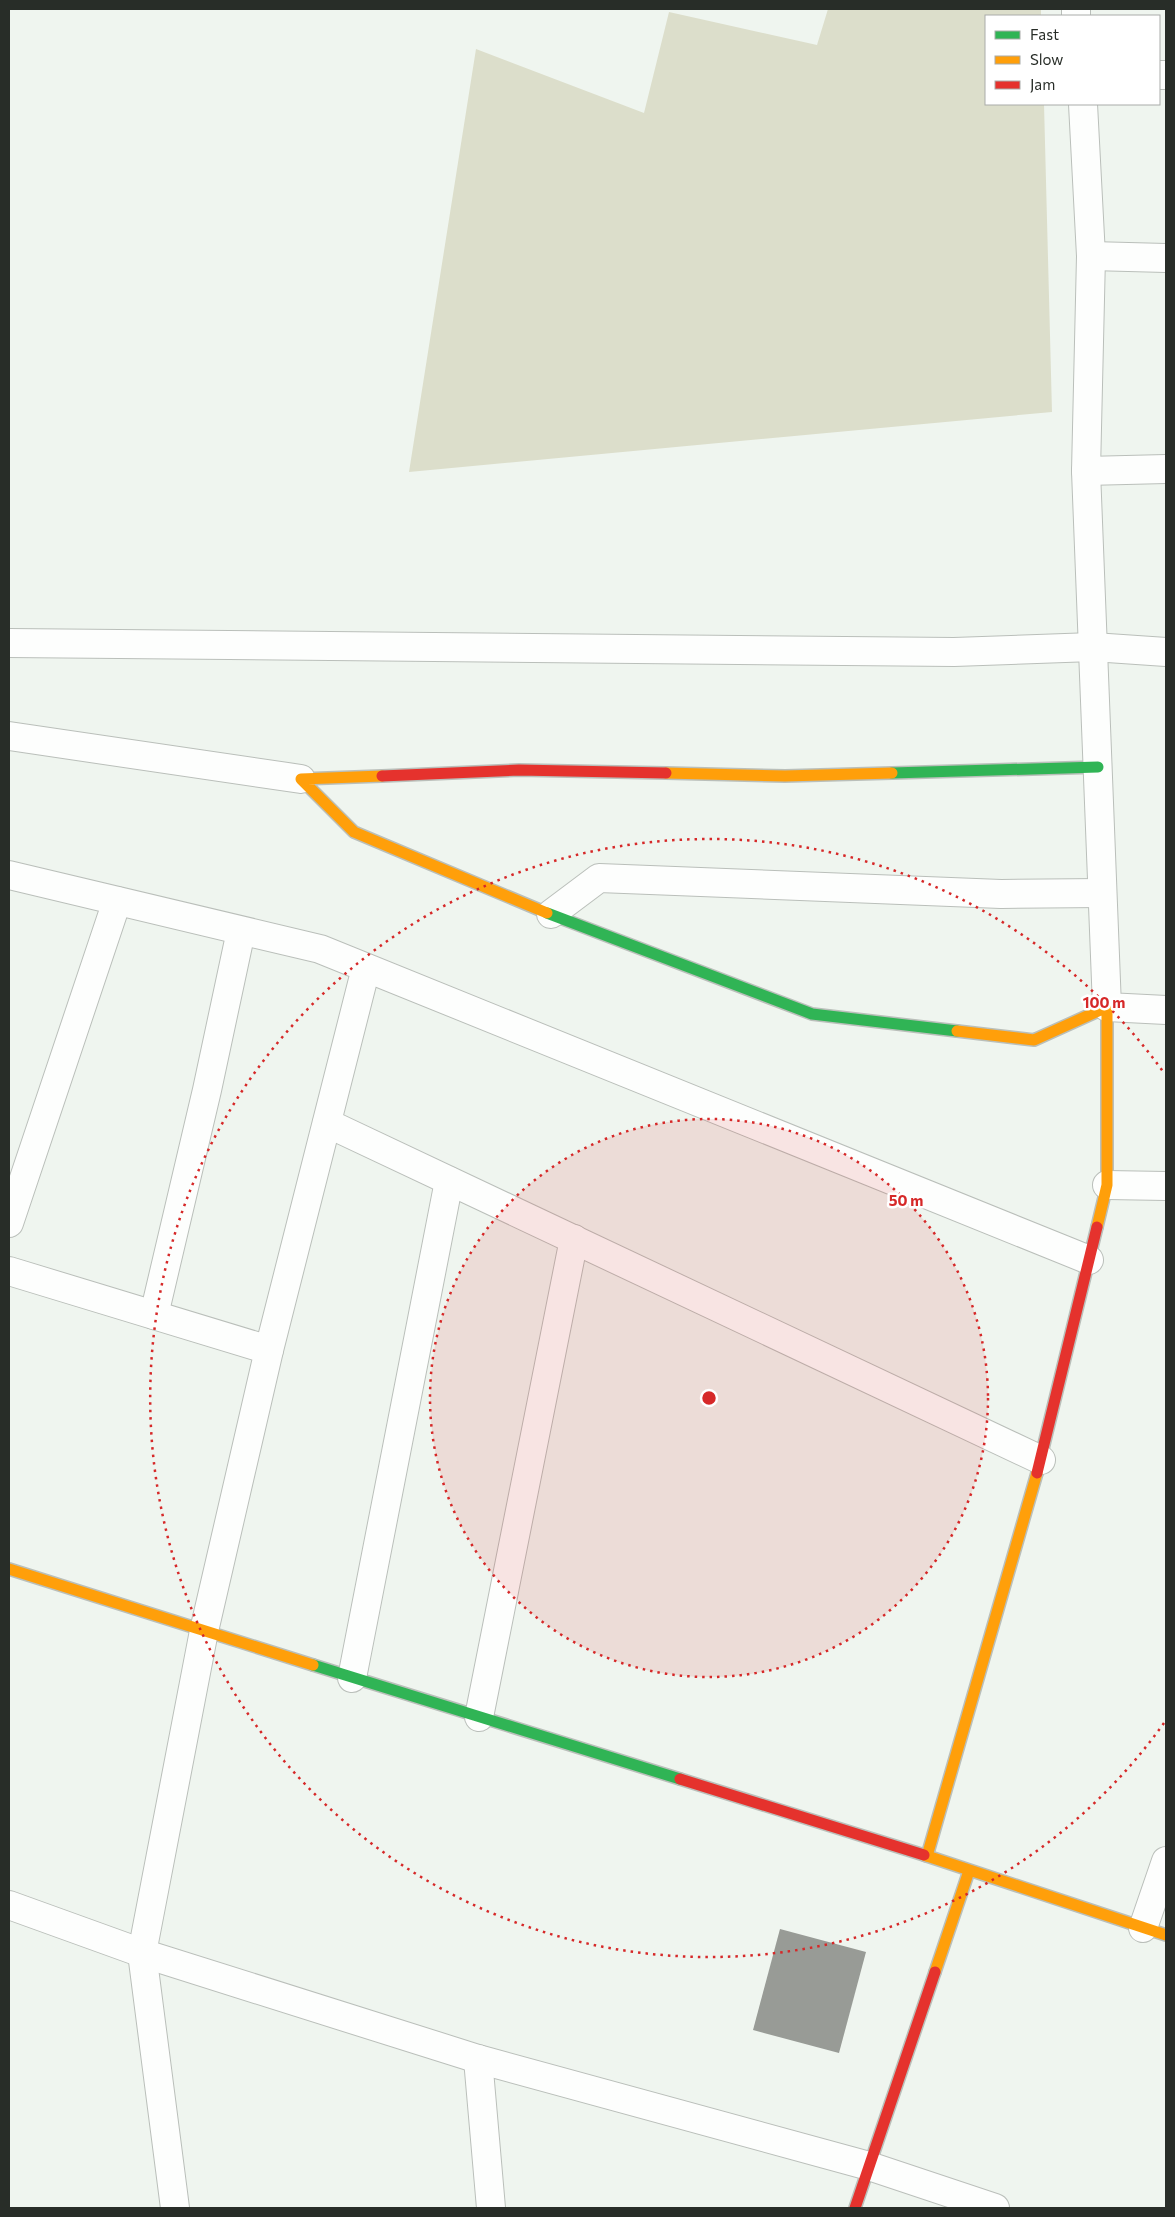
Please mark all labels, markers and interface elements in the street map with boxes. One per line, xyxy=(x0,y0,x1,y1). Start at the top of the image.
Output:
legend xyxy=(985,15,1160,105)
text: Fast xyxy=(1030,25,1059,43)
text: Slow xyxy=(1030,50,1063,68)
text: Jam xyxy=(1030,75,1055,93)
text: 100 m xyxy=(1083,993,1125,1011)
text: 50 m xyxy=(889,1191,923,1209)
centre of rings xyxy=(700,1389,718,1407)

